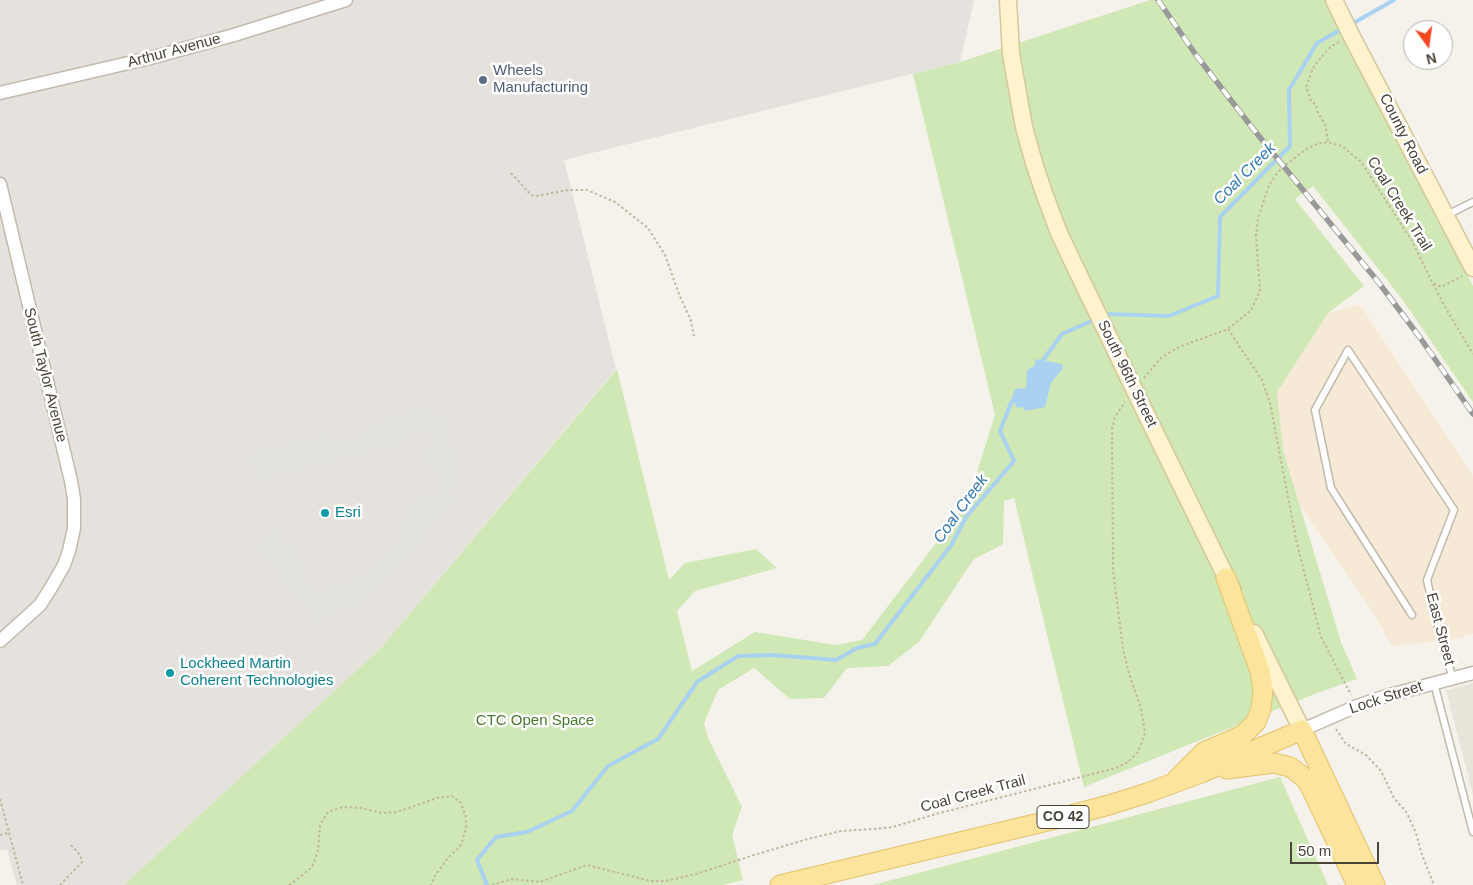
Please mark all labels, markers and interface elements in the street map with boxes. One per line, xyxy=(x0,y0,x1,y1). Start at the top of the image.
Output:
north arrow xyxy=(1403,20,1453,70)
street label: Arthur Avenue xyxy=(125,30,223,72)
text: N xyxy=(1425,50,1438,68)
place label: Wheels Manufacturing xyxy=(493,62,588,97)
marker: Wheels Manufacturing xyxy=(477,74,489,86)
street label: County Road xyxy=(1375,91,1431,177)
water label: Coal Creek xyxy=(1210,139,1280,209)
street label: Coal Creek Trail xyxy=(1363,154,1435,254)
street label: South Taylor Avenue xyxy=(20,306,70,444)
street label: South 96th Street xyxy=(1093,318,1161,430)
water label: Coal Creek xyxy=(930,471,992,547)
place label: Esri xyxy=(335,504,361,522)
marker: Esri xyxy=(319,507,331,519)
street label: East Street xyxy=(1422,591,1458,667)
place label: Lockheed Martin Coherent Technologies xyxy=(180,655,333,690)
marker: Lockheed Martin Coherent Technologies xyxy=(164,667,176,679)
street label: Lock Street xyxy=(1347,678,1425,718)
park label: CTC Open Space xyxy=(476,712,594,730)
street label: Coal Creek Trail xyxy=(919,771,1027,817)
road number: CO 42 xyxy=(1037,806,1089,829)
scale bar xyxy=(1293,832,1382,864)
text: 50 m xyxy=(1298,842,1331,859)

